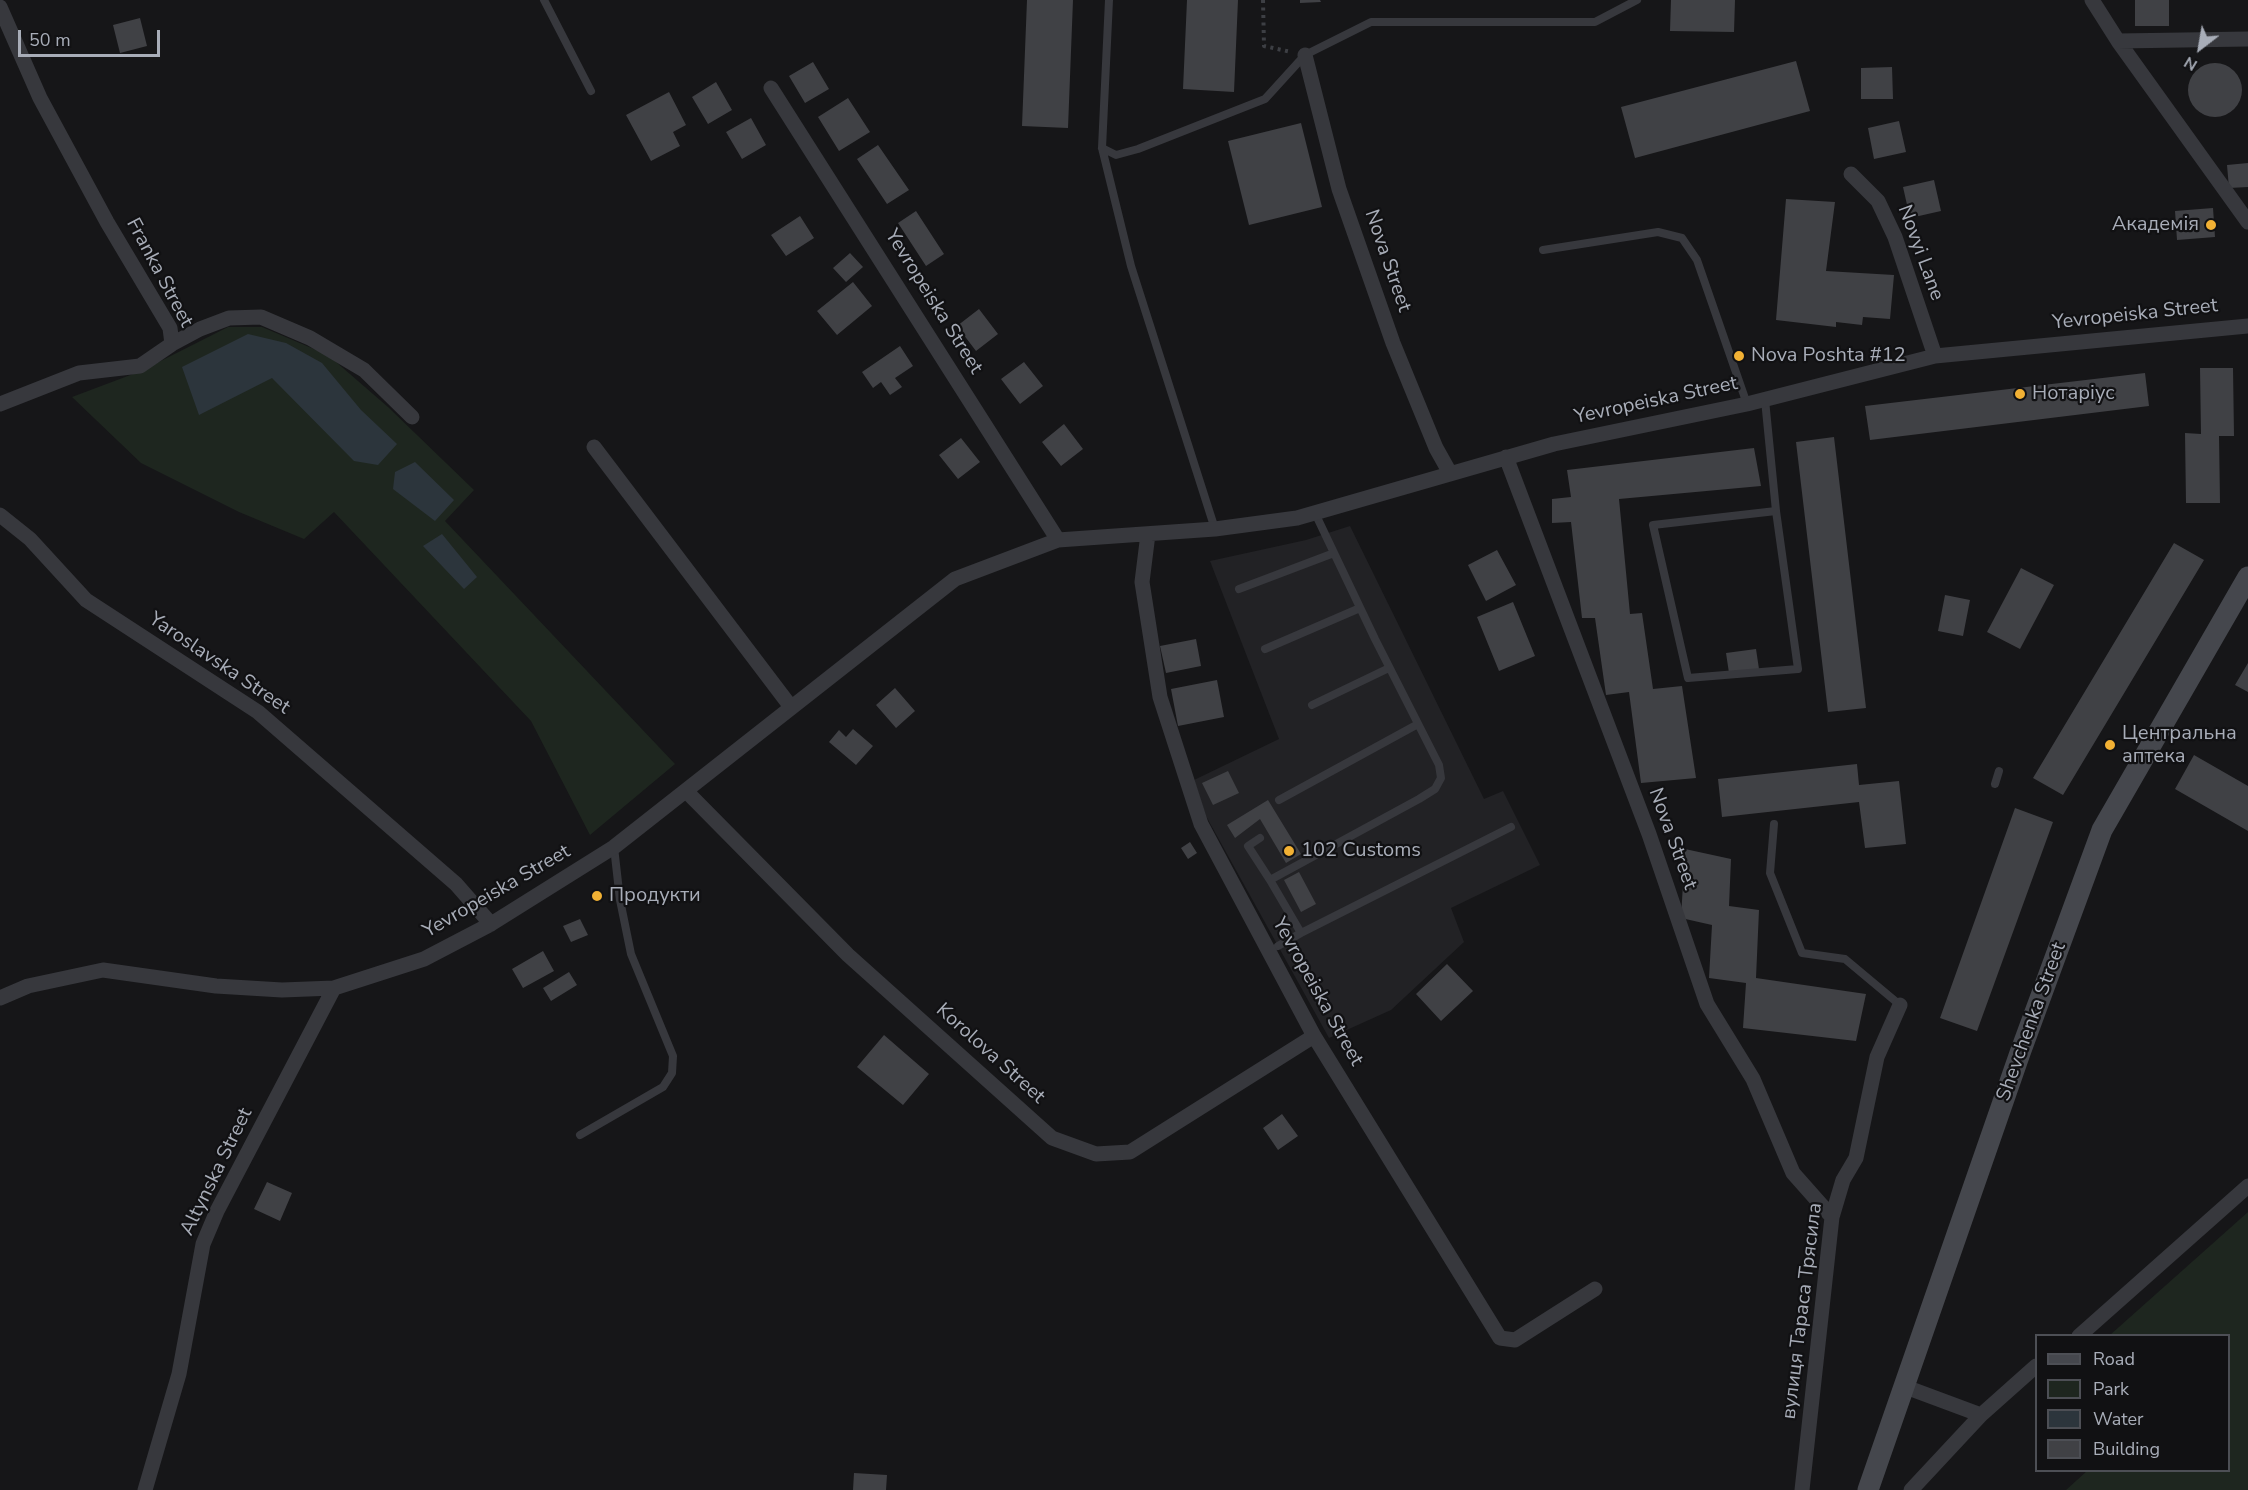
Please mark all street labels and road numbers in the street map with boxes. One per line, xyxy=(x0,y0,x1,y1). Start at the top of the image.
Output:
street label: Novyi Lane xyxy=(1892,202,1948,304)
street label: Nova Street xyxy=(1358,207,1416,315)
street label: Franka Street xyxy=(120,214,198,332)
street label: Yevropeiska Street xyxy=(879,225,987,379)
street label: Yevropeiska Street xyxy=(2051,294,2219,336)
street label: Yevropeiska Street xyxy=(1572,372,1740,430)
street label: Yaroslavska Street xyxy=(144,608,294,720)
street label: Nova Street xyxy=(1643,785,1701,893)
street label: Yevropeiska Street xyxy=(419,840,575,944)
street label: Yevropeiska Street xyxy=(1266,914,1368,1070)
street label: Shevchenka Street xyxy=(1992,939,2072,1105)
street label: Korolova Street xyxy=(930,999,1050,1109)
street label: Altynska Street xyxy=(176,1104,258,1240)
street label: вулиця Тараса Трясила xyxy=(1778,1201,1828,1421)

